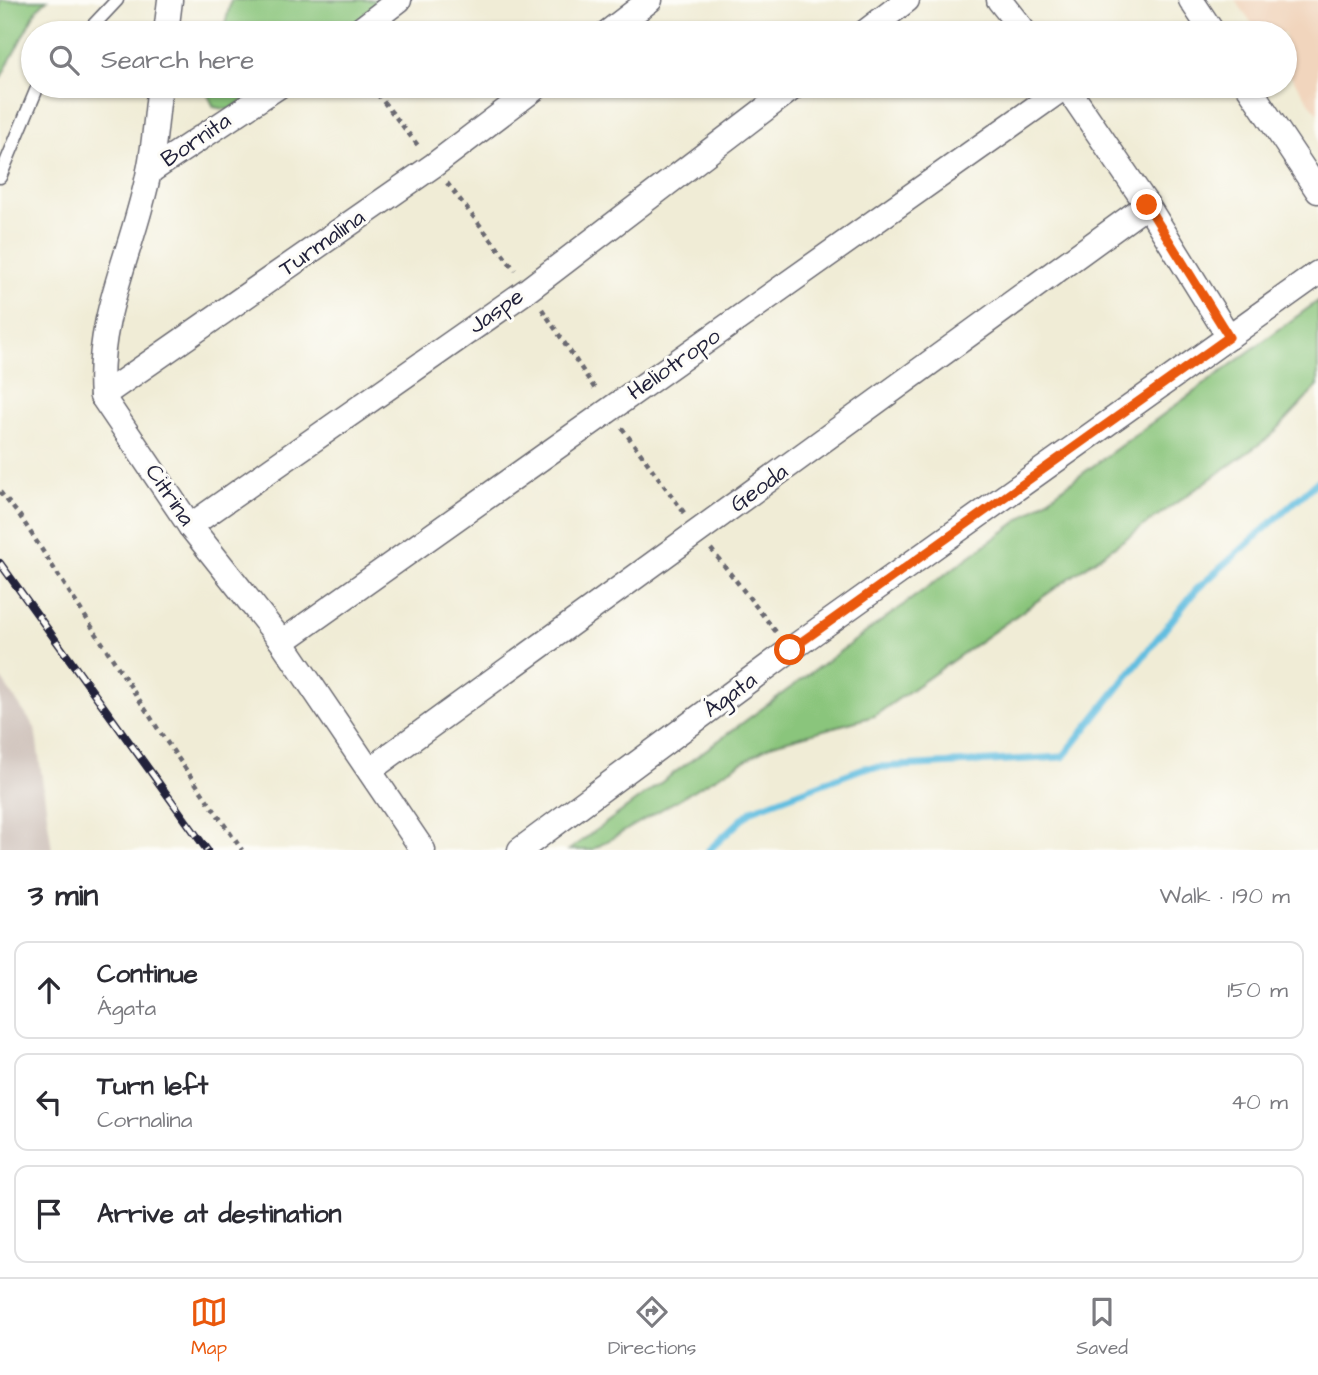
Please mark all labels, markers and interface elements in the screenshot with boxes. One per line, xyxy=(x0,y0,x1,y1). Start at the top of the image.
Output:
search box xyxy=(21,21,1297,98)
icon: search xyxy=(45,41,83,79)
text: Search here xyxy=(101,42,254,78)
street label: Bornita xyxy=(155,105,238,175)
route end xyxy=(1131,189,1162,220)
street label: Turmalina xyxy=(272,201,372,284)
street label: Jaspe xyxy=(462,280,530,342)
street label: Heliotropo xyxy=(621,320,727,408)
street label: Geoda xyxy=(723,456,795,520)
street label: Citrina xyxy=(138,458,203,533)
route start xyxy=(774,634,805,665)
street label: Ágata xyxy=(697,664,764,726)
text: 3 min xyxy=(28,875,98,917)
text: Walk · 190 m xyxy=(1160,880,1290,912)
text: Continue xyxy=(97,956,198,992)
icon: ahead xyxy=(30,971,68,1009)
text: 150 m xyxy=(1227,974,1288,1006)
text: Ágata xyxy=(97,992,156,1024)
text: Turn left xyxy=(97,1068,208,1104)
icon: left xyxy=(30,1083,68,1121)
text: 40 m xyxy=(1231,1086,1288,1118)
text: Cornalina xyxy=(97,1104,192,1136)
icon: arrive xyxy=(30,1195,68,1233)
text: Arrive at destination xyxy=(97,1196,342,1232)
tab: Map xyxy=(190,1293,228,1362)
tab: Directions xyxy=(608,1293,696,1362)
tab: Saved xyxy=(1076,1293,1128,1362)

